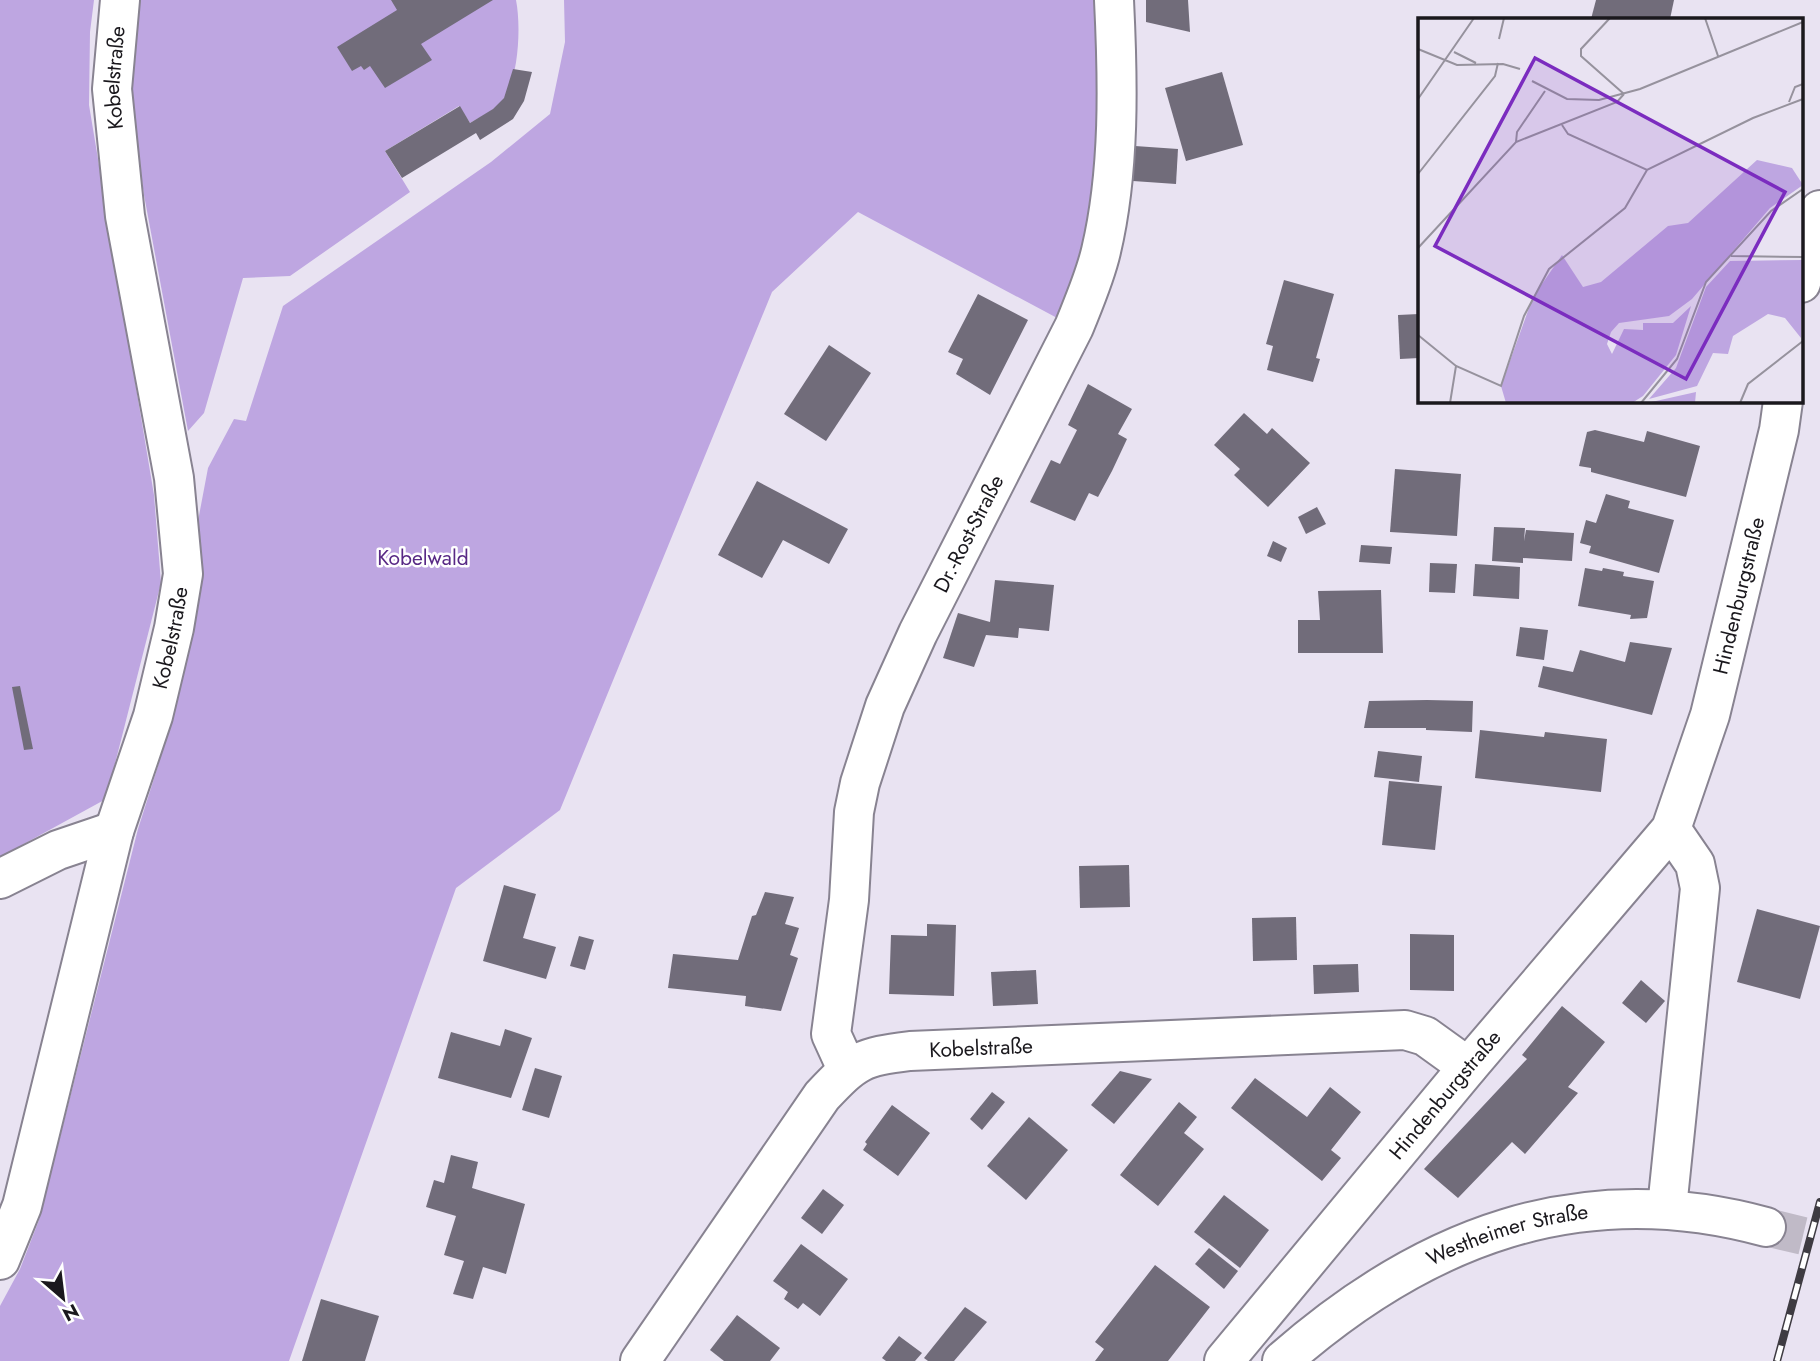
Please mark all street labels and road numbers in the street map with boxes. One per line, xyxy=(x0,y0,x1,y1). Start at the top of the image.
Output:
street label: Kobelstraße xyxy=(97,24,133,131)
street label: Dr.-Rost-Straße xyxy=(926,469,1011,598)
street label: Hindenburgstraße xyxy=(1705,514,1772,677)
street label: Kobelstraße xyxy=(145,584,196,692)
street label: Hindenburgstraße xyxy=(1382,1023,1508,1166)
street label: Kobelstraße xyxy=(928,1031,1034,1065)
street label: Westheimer Straße xyxy=(1422,1197,1590,1274)

